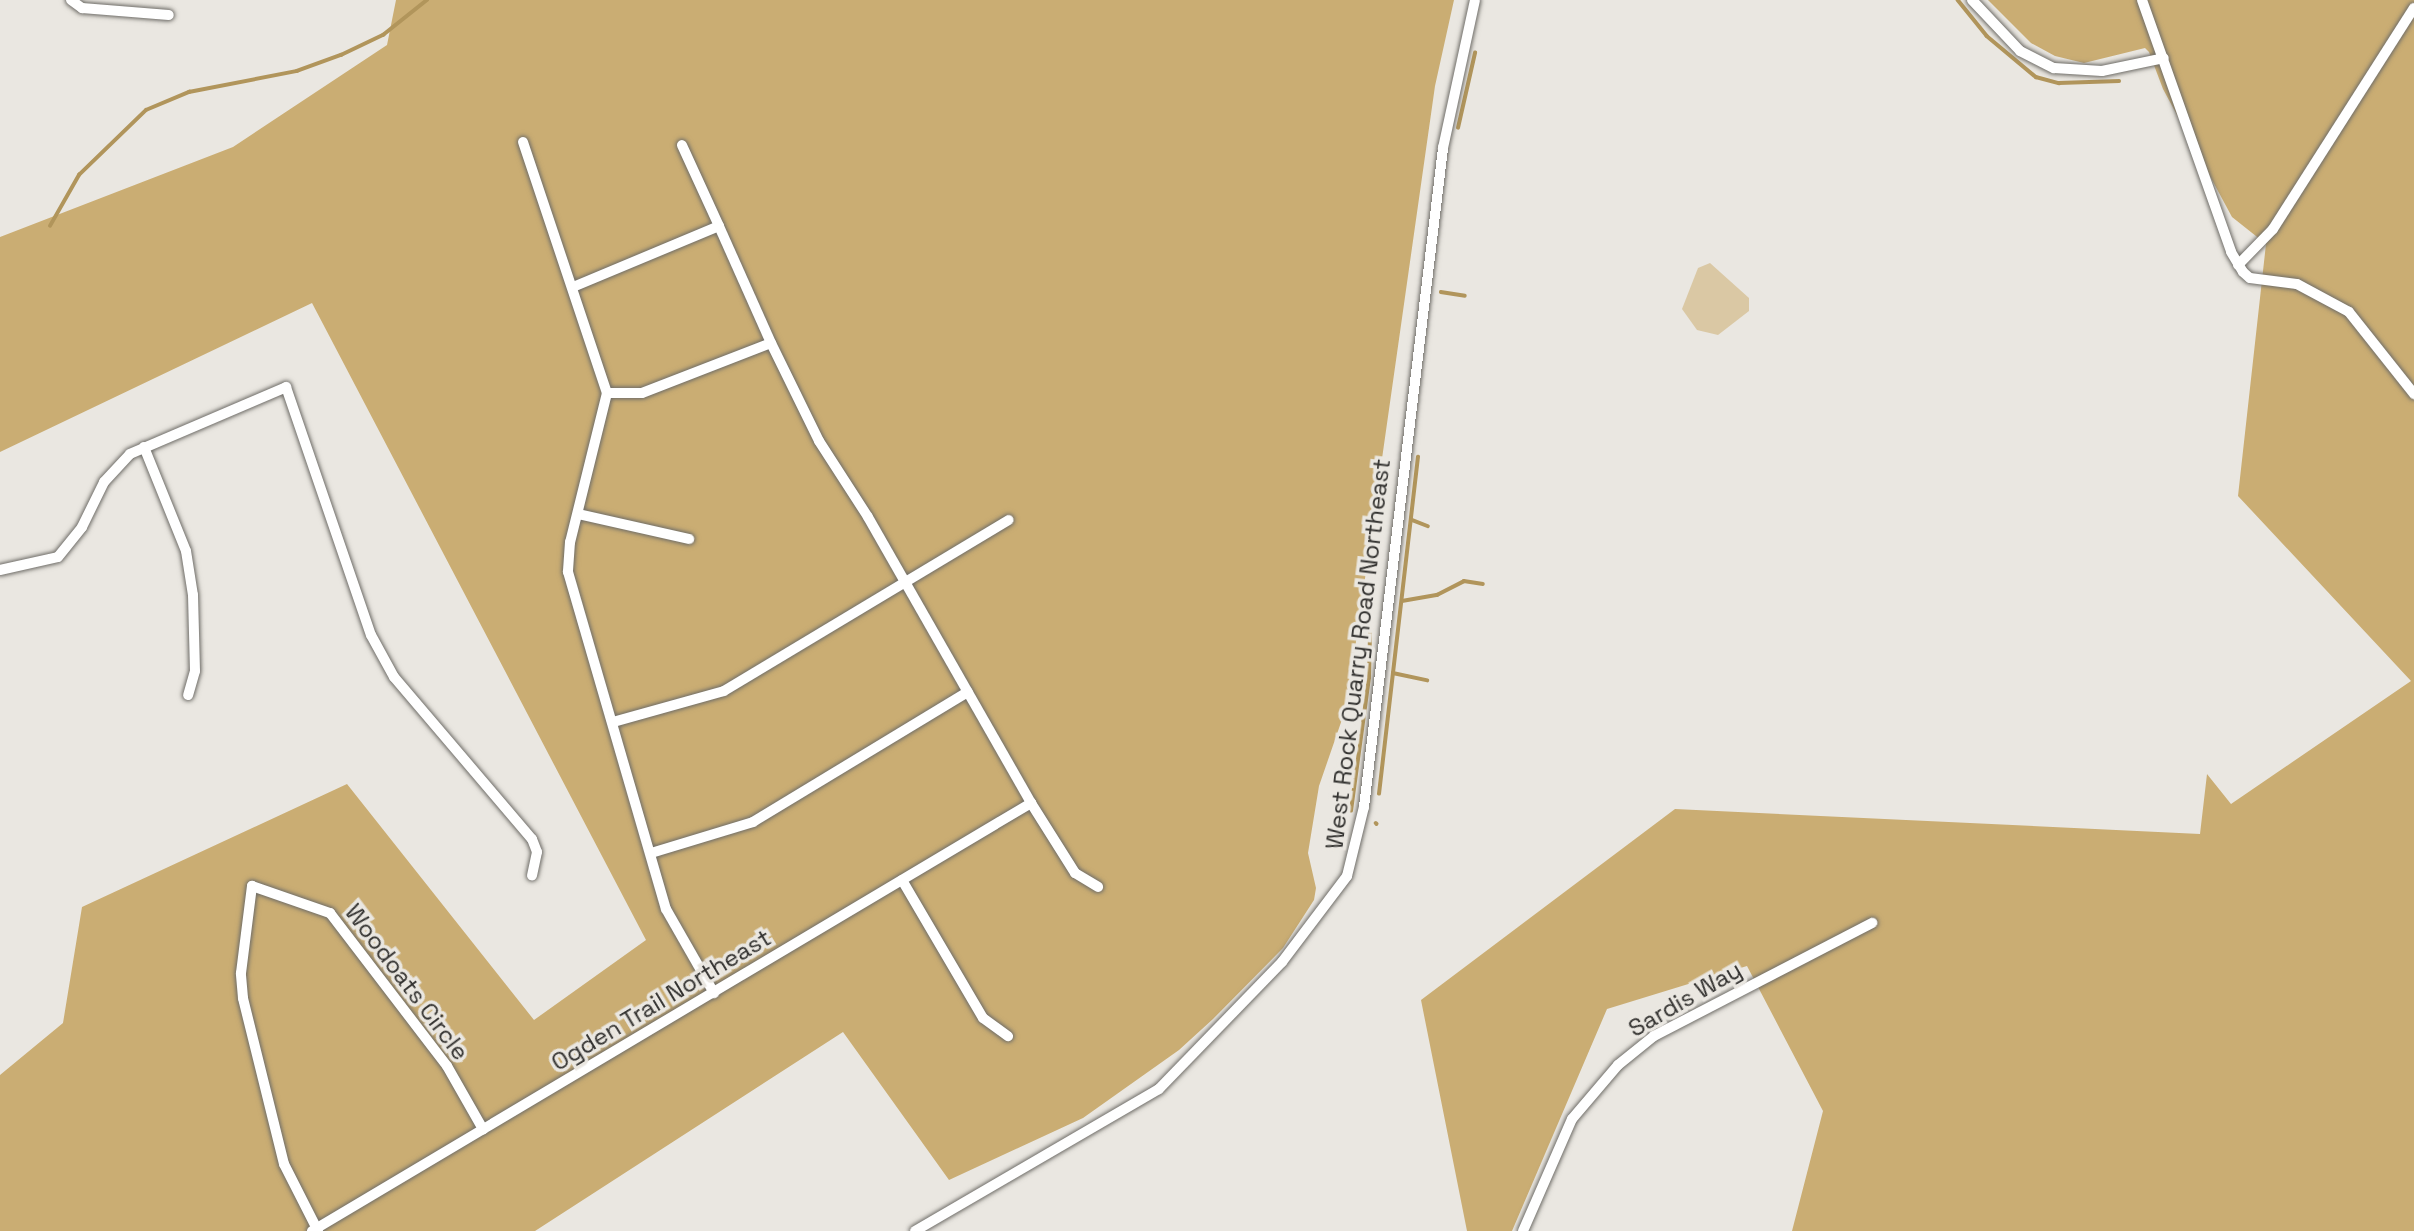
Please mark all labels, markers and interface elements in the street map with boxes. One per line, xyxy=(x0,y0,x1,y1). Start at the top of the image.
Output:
street label: West Rock Quarry Road Northeast xyxy=(1320,457,1396,851)
street label: Woodoats Circle xyxy=(339,898,475,1066)
street label: Ogden Trail Northeast xyxy=(546,923,776,1077)
street label: Sardis Way xyxy=(1623,955,1747,1043)

